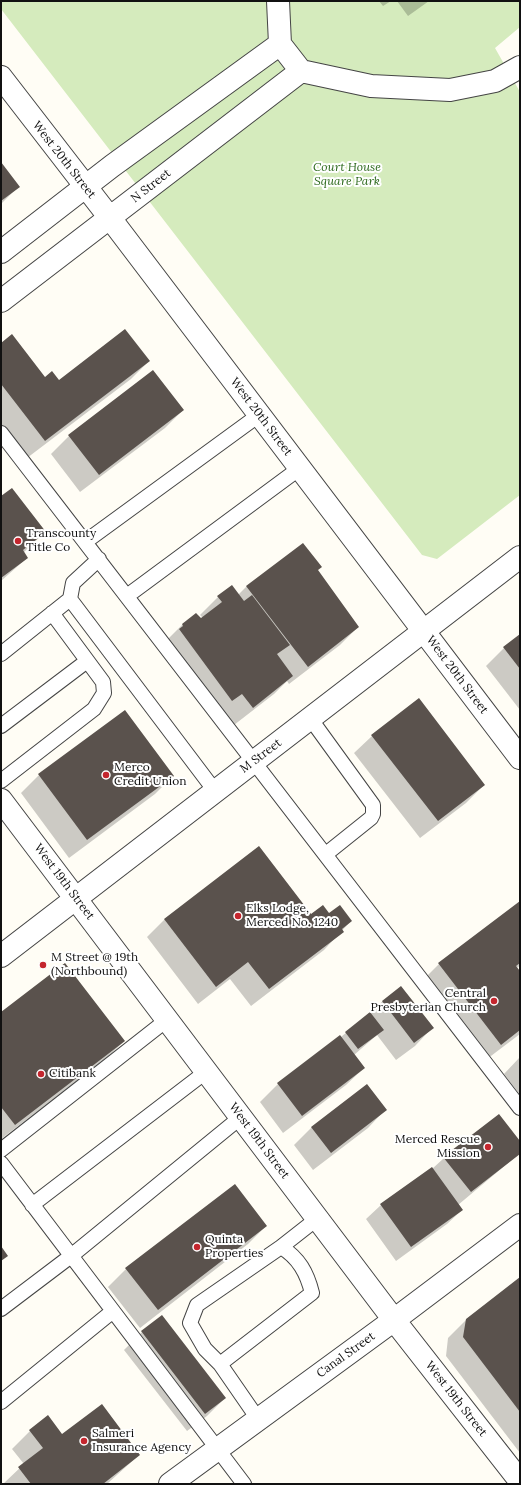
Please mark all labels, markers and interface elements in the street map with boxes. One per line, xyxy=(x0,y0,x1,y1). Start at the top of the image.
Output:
street label: West 20th Street xyxy=(29,118,99,202)
park label: Court House Square Park xyxy=(313,161,381,189)
street label: N Street xyxy=(128,166,174,206)
street label: West 20th Street xyxy=(227,375,295,459)
place label: Transcounty Title Co xyxy=(26,527,96,555)
marker: Transcounty Title Co xyxy=(13,536,23,546)
street label: West 20th Street xyxy=(423,633,491,717)
street label: M Street xyxy=(237,736,285,776)
place label: Merco Credit Union xyxy=(114,761,186,789)
marker: Merco Credit Union xyxy=(101,770,111,780)
street label: West 19th Street xyxy=(31,841,97,923)
place label: Elks Lodge, Merced No. 1240 xyxy=(246,902,338,930)
marker: Elks Lodge, Merced No. 1240 xyxy=(233,911,243,921)
place label: M Street @ 19th (Northbound) xyxy=(51,951,138,979)
marker: M Street @ 19th (Northbound) xyxy=(38,960,48,970)
place label: Central Presbyterian Church xyxy=(371,987,486,1015)
marker: Central Presbyterian Church xyxy=(489,996,499,1006)
place label: Citibank xyxy=(49,1067,96,1081)
marker: Citibank xyxy=(36,1069,46,1079)
street label: West 19th Street xyxy=(226,1100,292,1182)
place label: Merced Rescue Mission xyxy=(395,1133,480,1161)
marker: Merced Rescue Mission xyxy=(483,1142,493,1152)
place label: Quinta Properties xyxy=(205,1233,263,1261)
marker: Quinta Properties xyxy=(192,1242,202,1252)
street label: Canal Street xyxy=(314,1329,378,1381)
street label: West 19th Street xyxy=(422,1358,490,1440)
place label: Salmeri Insurance Agency xyxy=(92,1427,191,1455)
marker: Salmeri Insurance Agency xyxy=(79,1436,89,1446)

